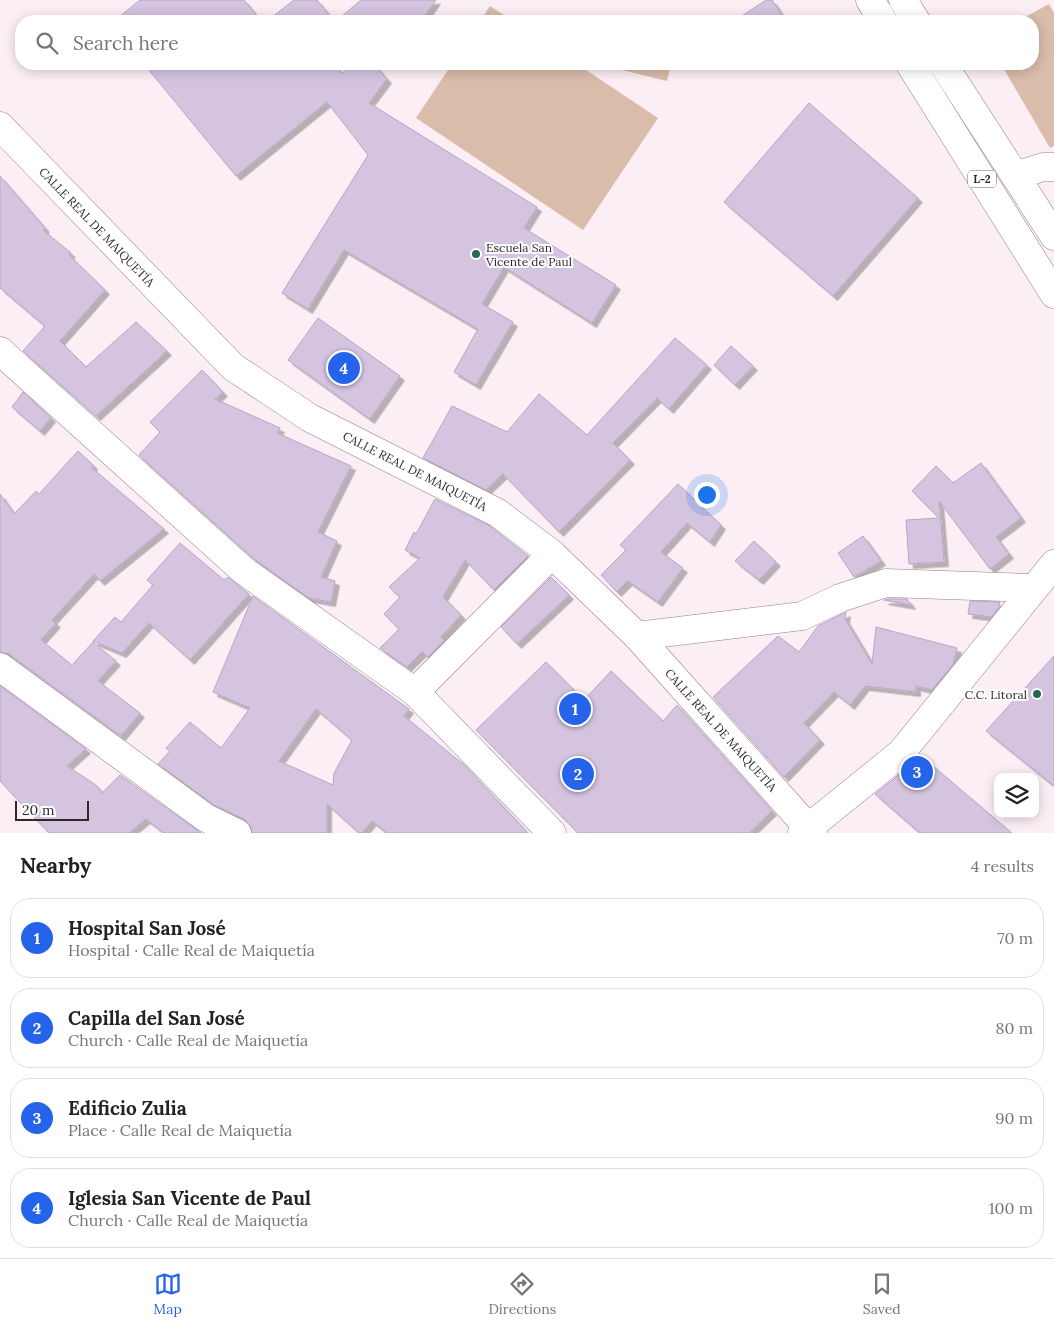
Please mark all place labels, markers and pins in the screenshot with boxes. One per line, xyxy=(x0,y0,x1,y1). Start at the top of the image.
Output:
place label: Escuela San Vicente de Paul xyxy=(485,240,572,269)
marker: Escuela San Vicente de Paul xyxy=(470,248,482,260)
pin: 4 xyxy=(328,349,360,387)
place label: C.C. Litoral xyxy=(965,687,1027,702)
marker: C.C. Litoral xyxy=(1031,688,1043,700)
pin: 1 xyxy=(559,690,591,728)
pin: 3 xyxy=(901,753,933,791)
pin: 2 xyxy=(562,755,594,793)

